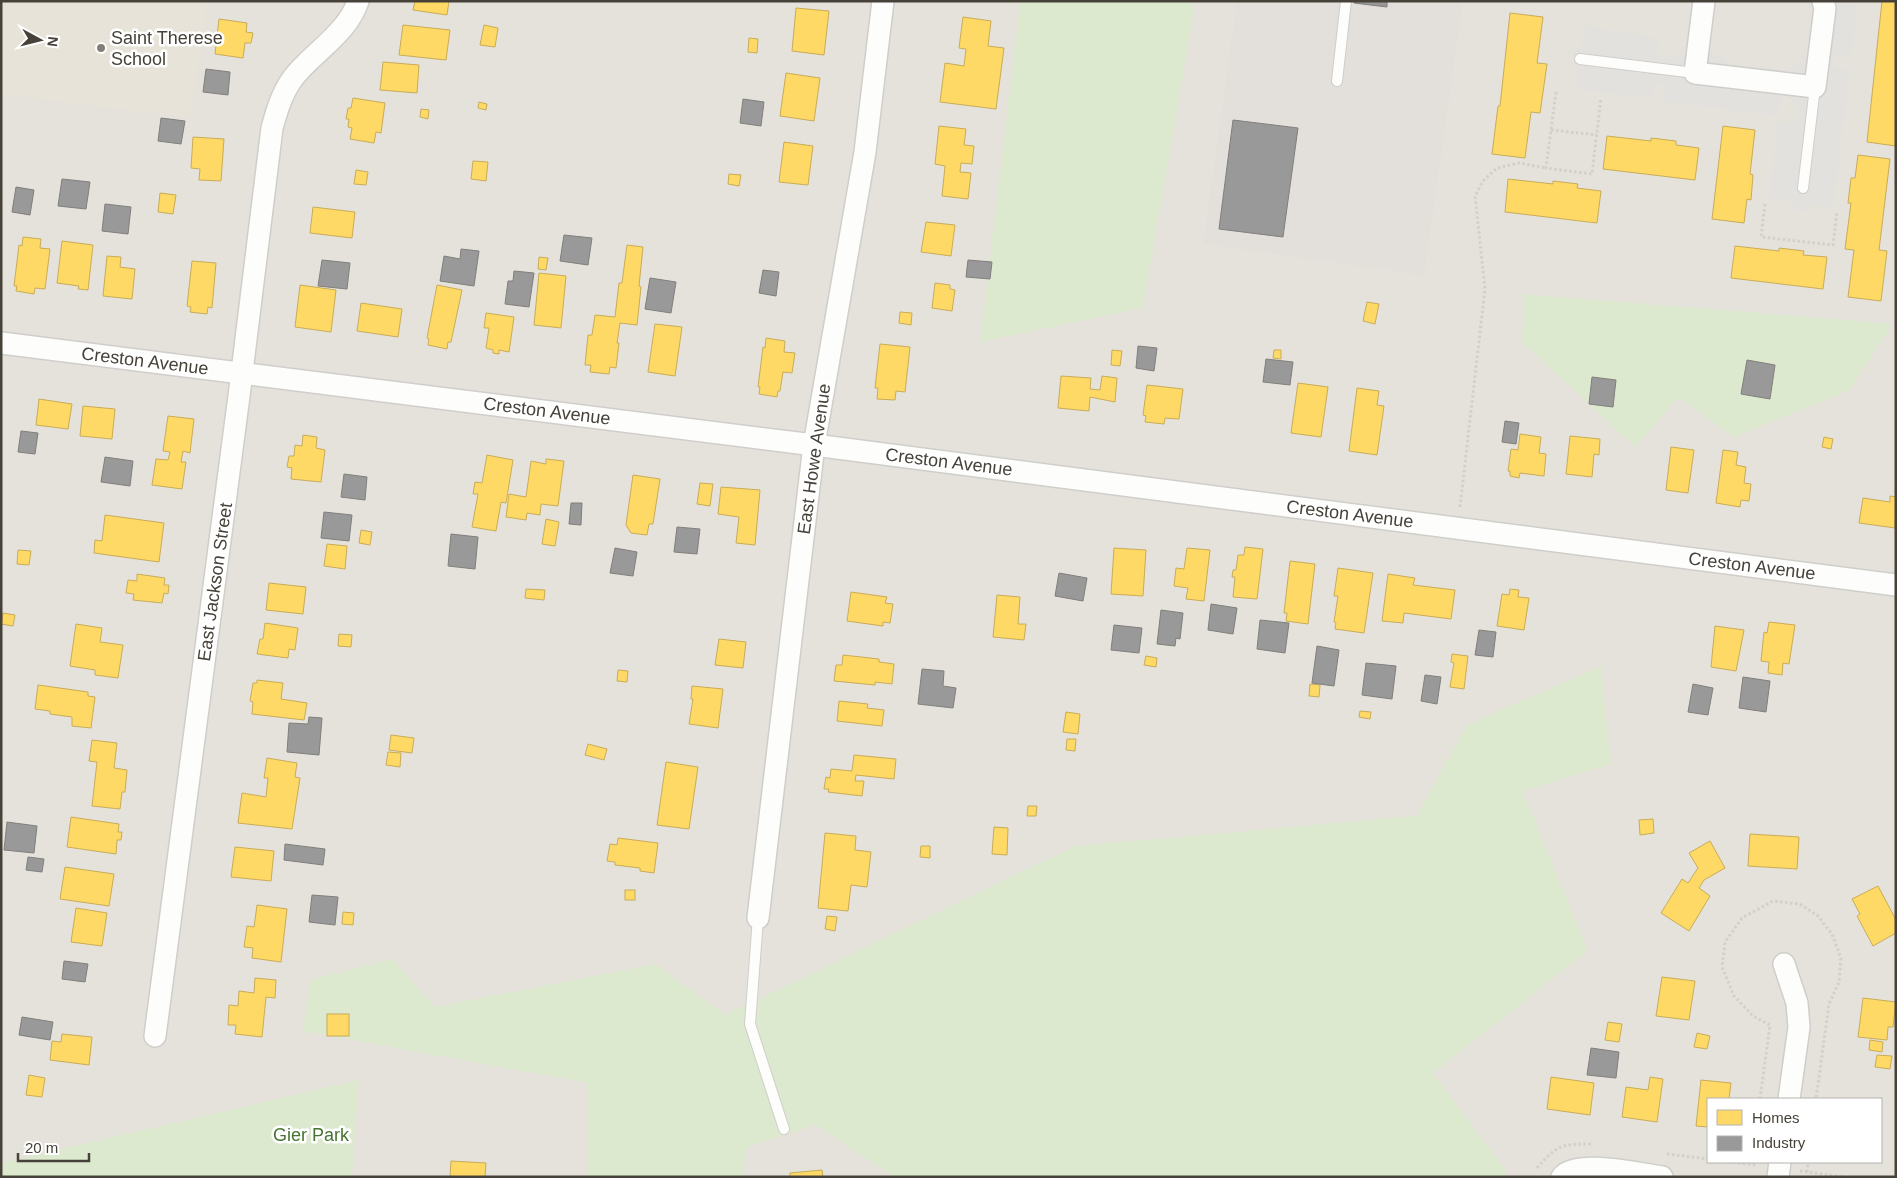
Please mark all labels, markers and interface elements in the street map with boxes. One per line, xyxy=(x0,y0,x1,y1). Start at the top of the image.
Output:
north arrow xyxy=(15,15,65,65)
place label: Saint Therese School xyxy=(111,28,223,69)
text: N xyxy=(44,36,61,48)
marker: Saint Therese School xyxy=(95,42,107,54)
street label: Creston Avenue xyxy=(80,343,210,379)
street label: East Howe Avenue xyxy=(794,382,834,536)
street label: Creston Avenue xyxy=(482,393,612,429)
street label: Creston Avenue xyxy=(884,444,1014,480)
street label: Creston Avenue xyxy=(1285,496,1415,532)
street label: East Jackson Street xyxy=(194,501,236,663)
street label: Creston Avenue xyxy=(1687,548,1817,584)
legend xyxy=(1707,1098,1882,1163)
text: Homes xyxy=(1752,1109,1800,1126)
park label: Gier Park xyxy=(273,1125,350,1145)
scale bar xyxy=(18,1130,89,1162)
text: Industry xyxy=(1752,1134,1806,1151)
text: 20 m xyxy=(25,1139,58,1156)

